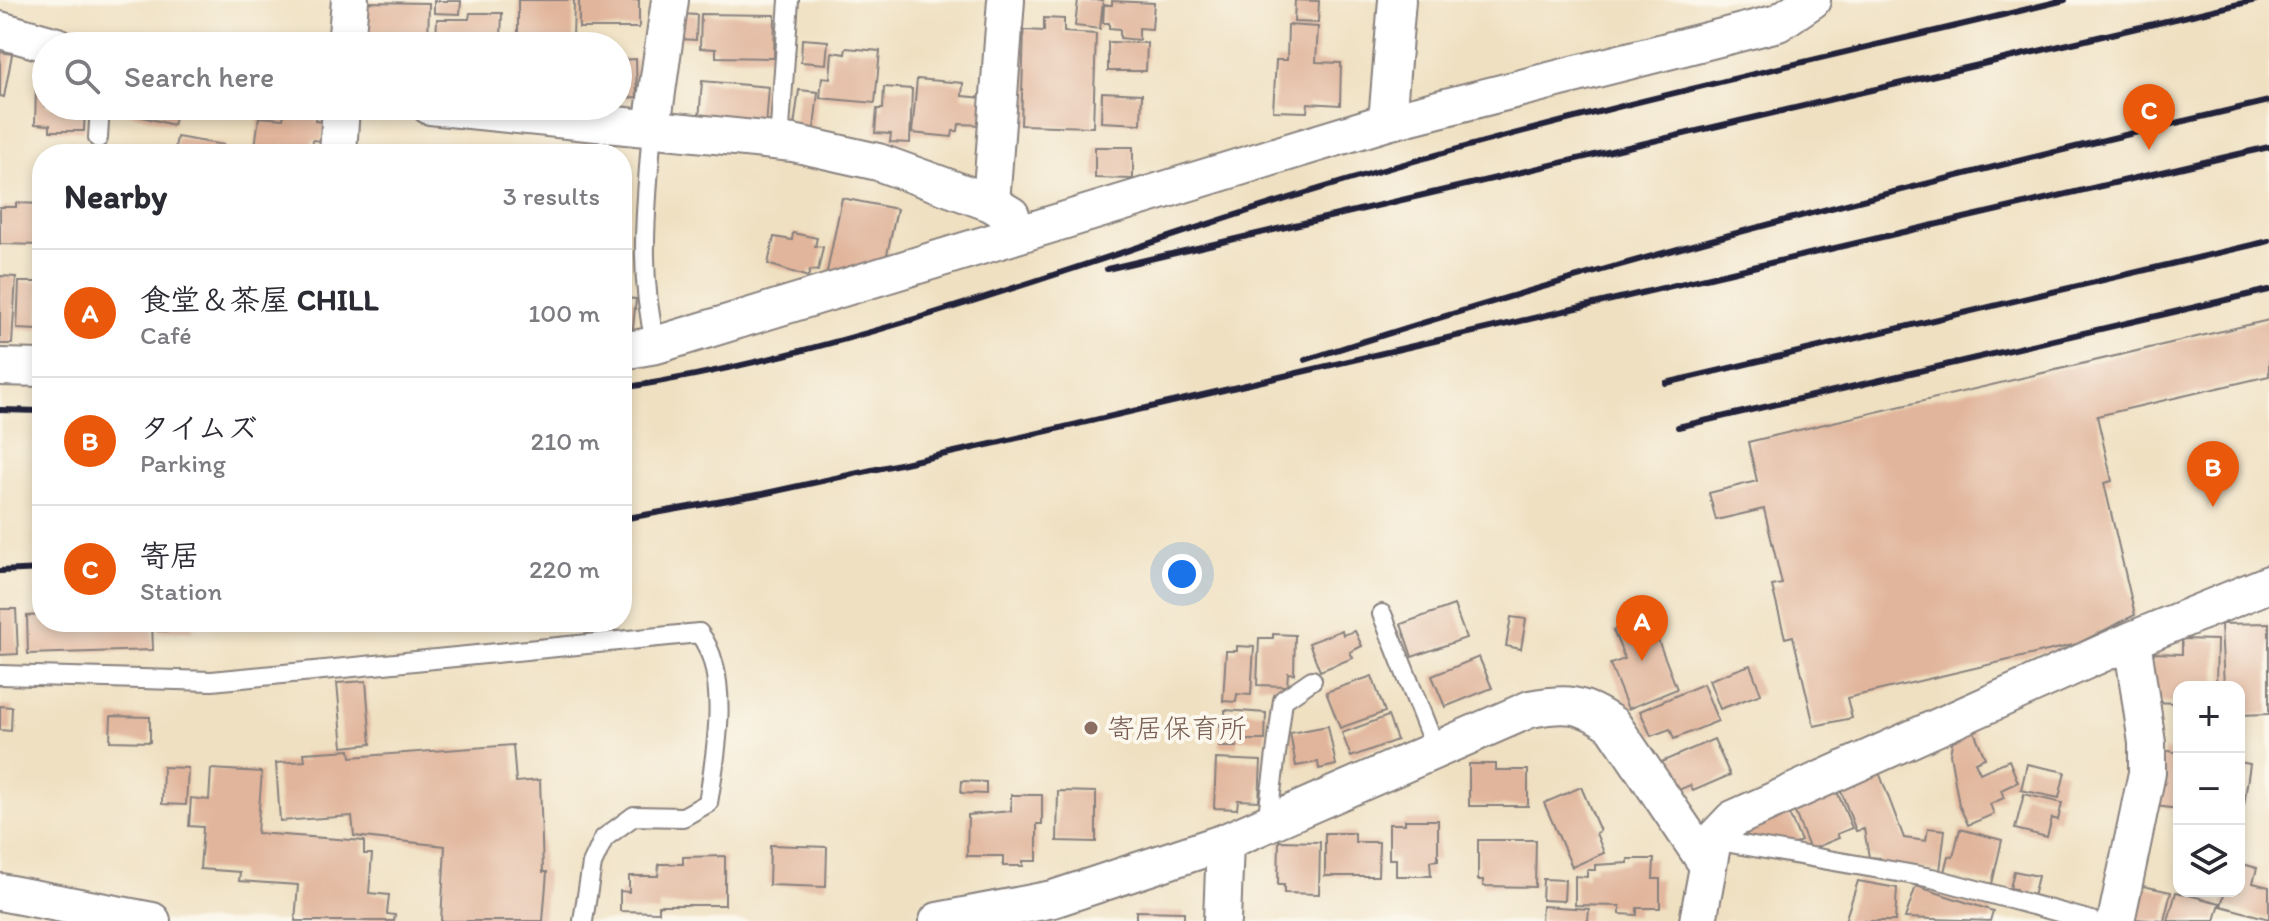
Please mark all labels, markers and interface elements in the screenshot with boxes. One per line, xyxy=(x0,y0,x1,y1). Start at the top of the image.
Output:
search box xyxy=(32,32,632,120)
icon: search xyxy=(60,54,104,98)
text: Search here xyxy=(124,58,274,95)
pin: C xyxy=(2123,84,2175,150)
text: Nearby xyxy=(64,176,167,217)
text: 3 results xyxy=(503,180,600,212)
text: 食堂＆茶屋 CHILL xyxy=(140,281,378,318)
text: A xyxy=(82,297,98,329)
text: 100 m xyxy=(528,297,600,329)
text: Café xyxy=(140,319,192,351)
text: タイムズ xyxy=(140,409,258,446)
text: B xyxy=(82,425,98,457)
text: 210 m xyxy=(531,425,600,457)
pin: B xyxy=(2187,441,2239,507)
text: Parking xyxy=(140,447,226,479)
text: 寄居 xyxy=(140,537,200,574)
text: C xyxy=(82,553,98,585)
text: 220 m xyxy=(529,553,600,585)
your location xyxy=(1162,554,1202,594)
text: Station xyxy=(140,575,222,607)
pin: A xyxy=(1616,595,1668,661)
map controls xyxy=(2173,681,2245,897)
button: + xyxy=(2173,681,2245,753)
place label: 寄居保育所 xyxy=(1107,711,1247,745)
marker: 寄居保育所 xyxy=(1082,719,1100,737)
button: − xyxy=(2173,753,2245,825)
button: layers xyxy=(2173,825,2245,897)

